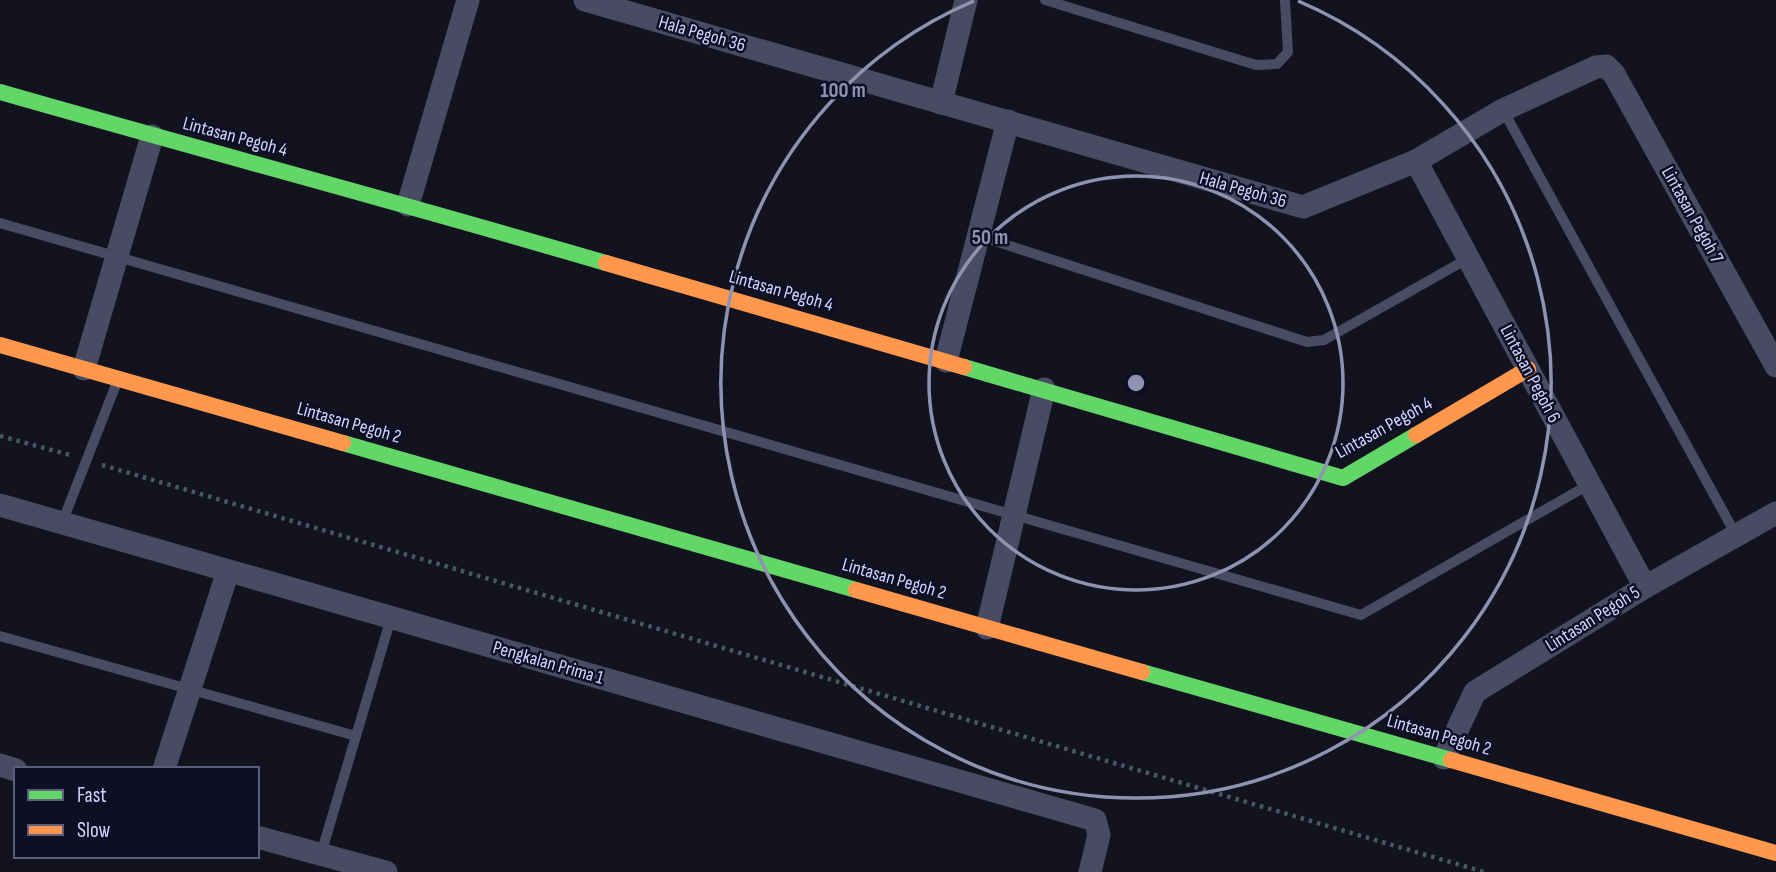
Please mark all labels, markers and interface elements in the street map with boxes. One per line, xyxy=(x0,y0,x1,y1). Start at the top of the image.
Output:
street label: Hala Pegoh 36 xyxy=(656,11,748,57)
text: 100 m xyxy=(820,78,866,103)
street label: Lintasan Pegoh 4 xyxy=(180,112,290,162)
street label: Lintasan Pegoh 7 xyxy=(1656,163,1728,268)
street label: Hala Pegoh 36 xyxy=(1197,167,1289,213)
text: 50 m xyxy=(972,225,1008,250)
street label: Lintasan Pegoh 4 xyxy=(726,265,836,317)
street label: Lintasan Pegoh 6 xyxy=(1495,321,1565,427)
centre of rings xyxy=(1124,371,1148,395)
street label: Lintasan Pegoh 4 xyxy=(1332,392,1437,464)
street label: Lintasan Pegoh 2 xyxy=(294,397,404,449)
street label: Lintasan Pegoh 2 xyxy=(839,553,949,605)
street label: Lintasan Pegoh 5 xyxy=(1542,581,1644,657)
street label: Pengkalan Prima 1 xyxy=(490,636,606,690)
street label: Lintasan Pegoh 2 xyxy=(1384,709,1494,761)
legend xyxy=(14,767,259,858)
text: Fast xyxy=(77,783,107,808)
text: Slow xyxy=(77,818,111,843)

